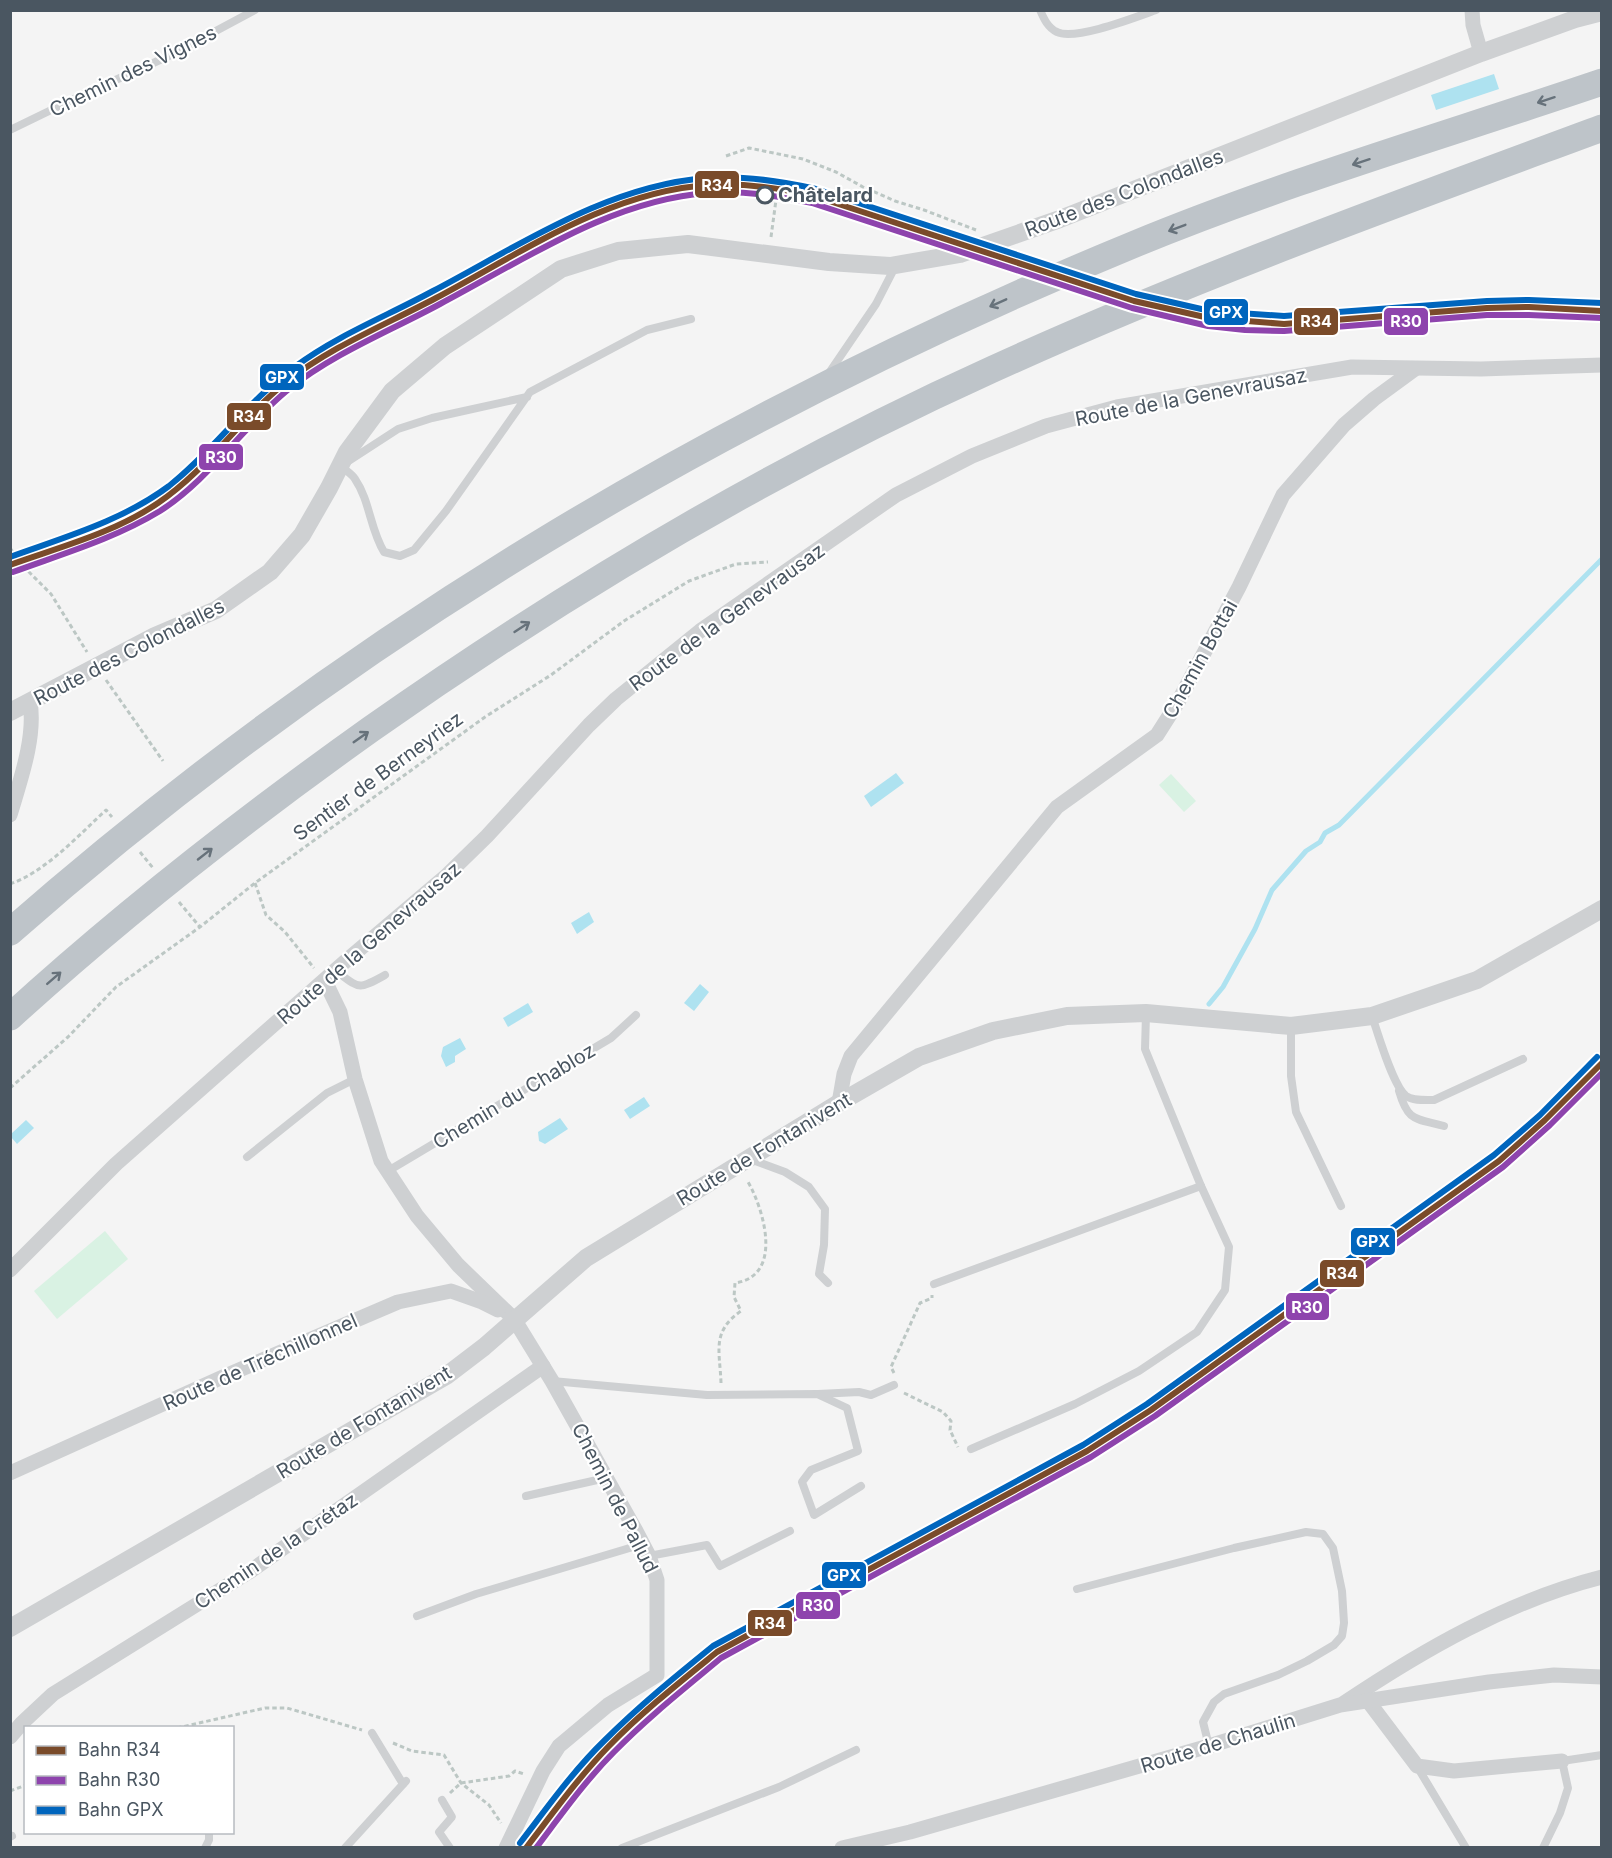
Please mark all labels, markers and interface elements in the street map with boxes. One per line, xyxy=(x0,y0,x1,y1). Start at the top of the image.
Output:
street label: Chemin des Vignes xyxy=(46,20,220,122)
one-way arrow xyxy=(1537,96,1556,107)
street label: Route des Colondalles xyxy=(1021,144,1227,242)
one-way arrow xyxy=(1352,157,1371,168)
line badge: R34 xyxy=(694,170,740,199)
text: R34 xyxy=(701,175,733,195)
place label: Châtelard xyxy=(778,183,873,207)
marker: Châtelard xyxy=(756,186,774,204)
one-way arrow xyxy=(1168,223,1187,234)
one-way arrow xyxy=(989,298,1007,310)
line badge: GPX xyxy=(1203,298,1249,326)
text: GPX xyxy=(1209,302,1243,322)
line badge: R34 xyxy=(1293,307,1339,336)
line badge: R30 xyxy=(1383,307,1429,336)
text: R34 xyxy=(1300,311,1332,331)
text: R30 xyxy=(1390,311,1422,331)
line badge: GPX xyxy=(259,363,305,391)
street label: Route de la Genevrausaz xyxy=(1073,363,1309,431)
text: GPX xyxy=(265,367,299,387)
line badge: R34 xyxy=(226,402,272,431)
text: R34 xyxy=(233,406,265,426)
line badge: R30 xyxy=(198,443,244,471)
text: R30 xyxy=(205,447,237,467)
street label: Route de la Genevrausaz xyxy=(625,538,829,696)
street label: Route des Colondalles xyxy=(30,593,228,711)
street label: Chemin Bottai xyxy=(1158,596,1242,722)
one-way arrow xyxy=(513,621,530,633)
street label: Sentier de Berneyriez xyxy=(288,706,468,846)
one-way arrow xyxy=(352,731,368,743)
one-way arrow xyxy=(196,847,212,860)
street label: Route de la Genevrausaz xyxy=(272,857,466,1029)
one-way arrow xyxy=(46,971,61,985)
street label: Chemin du Chabloz xyxy=(428,1038,600,1154)
street label: Route de Fontanivent xyxy=(672,1087,856,1211)
line badge: GPX xyxy=(1350,1227,1396,1256)
text: GPX xyxy=(1356,1231,1390,1251)
line badge: R34 xyxy=(1319,1259,1365,1288)
text: R34 xyxy=(1326,1263,1358,1283)
line badge: R30 xyxy=(1285,1292,1330,1321)
text: R30 xyxy=(1291,1297,1323,1317)
street label: Route de Tréchillonnel xyxy=(159,1308,361,1416)
street label: Route de Fontanivent xyxy=(272,1360,456,1484)
street label: Chemin de Pallud xyxy=(567,1419,663,1577)
street label: Chemin de la Crétaz xyxy=(190,1488,362,1614)
line badge: GPX xyxy=(821,1561,867,1589)
text: GPX xyxy=(827,1565,861,1585)
line badge: R30 xyxy=(795,1591,841,1620)
text: R30 xyxy=(802,1595,834,1615)
line badge: R34 xyxy=(747,1609,793,1637)
text: R34 xyxy=(754,1613,786,1633)
street label: Route de Chaulin xyxy=(1138,1708,1298,1778)
legend xyxy=(24,1726,234,1834)
text: Bahn R34 xyxy=(78,1739,161,1760)
text: Bahn R30 xyxy=(78,1769,160,1790)
text: Bahn GPX xyxy=(78,1799,163,1820)

